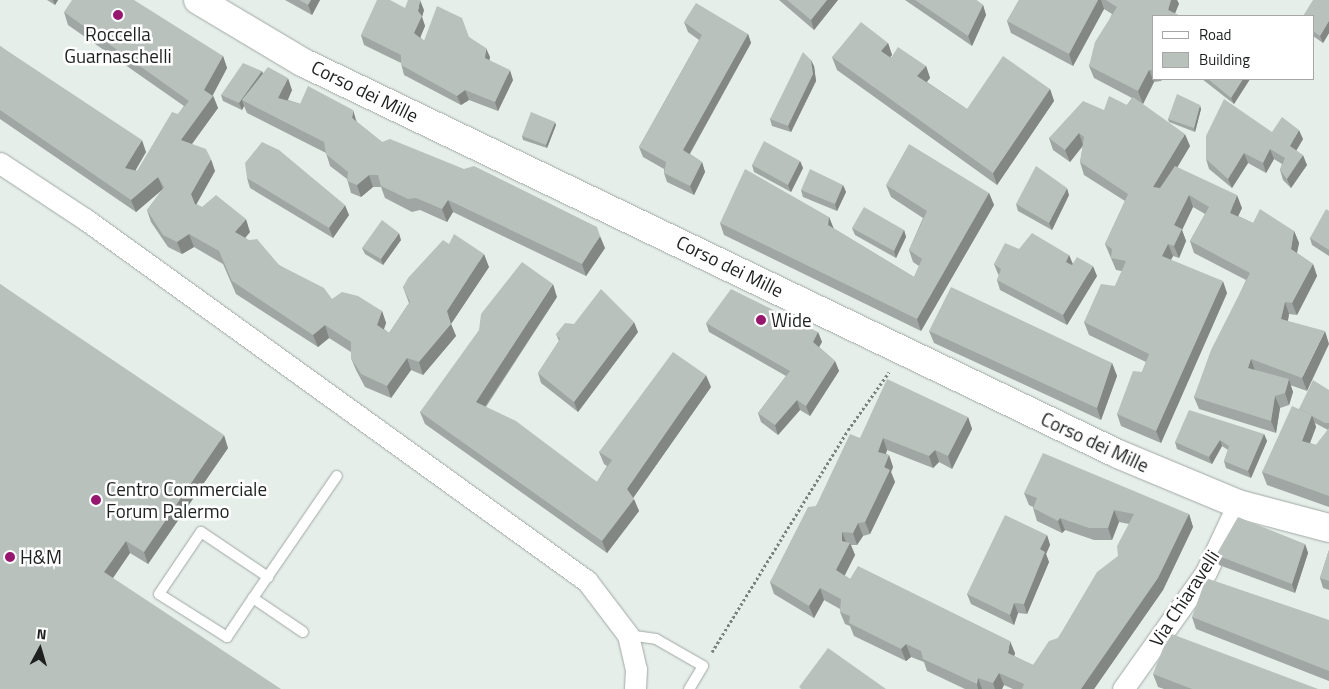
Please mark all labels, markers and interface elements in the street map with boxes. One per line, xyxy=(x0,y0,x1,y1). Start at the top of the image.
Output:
marker: Roccella Guarnaschelli xyxy=(112,9,124,21)
legend xyxy=(1152,15,1314,80)
place label: Roccella Guarnaschelli xyxy=(64,23,172,67)
text: Road xyxy=(1199,23,1231,46)
text: Building xyxy=(1199,48,1250,71)
street label: Corso dei Mille xyxy=(308,55,422,127)
street label: Corso dei Mille xyxy=(673,230,787,302)
place label: Wide xyxy=(771,309,812,331)
marker: Wide xyxy=(755,314,767,326)
street label: Corso dei Mille xyxy=(1037,407,1153,477)
place label: Centro Commerciale Forum Palermo xyxy=(106,478,267,522)
marker: Centro Commerciale Forum Palermo xyxy=(90,494,102,506)
street label: Via Chiaravelli xyxy=(1144,545,1224,651)
place label: H&M xyxy=(20,546,62,568)
marker: H&M xyxy=(4,551,16,563)
text: N xyxy=(36,623,48,645)
north arrow xyxy=(15,624,65,674)

